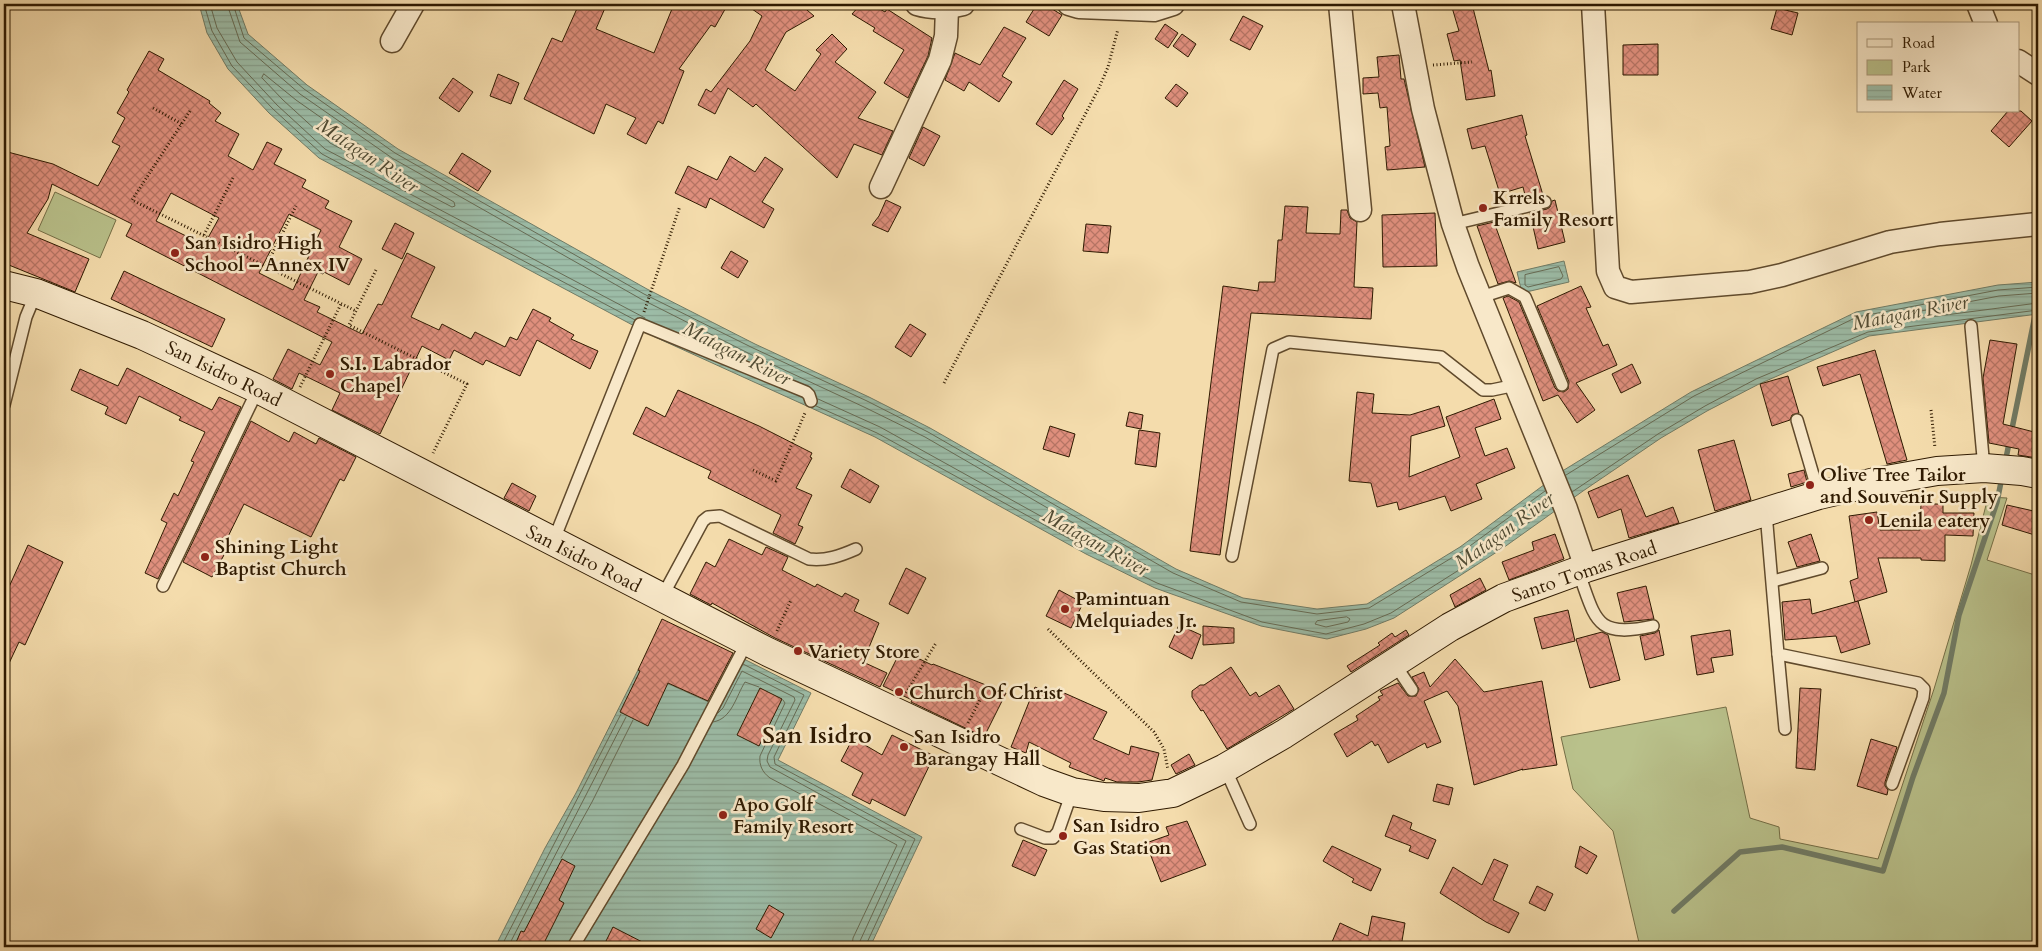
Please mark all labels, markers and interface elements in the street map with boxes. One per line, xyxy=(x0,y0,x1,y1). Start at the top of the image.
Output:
legend xyxy=(1857,22,2020,112)
text: Road xyxy=(1902,33,1935,53)
text: Park xyxy=(1902,57,1931,77)
text: Water xyxy=(1901,83,1943,103)
water label: Matagan River xyxy=(311,111,425,200)
place label: Krrels Family Resort xyxy=(1493,185,1614,233)
marker: Krrels Family Resort xyxy=(1477,202,1489,214)
place label: San Isidro High School – Annex IV xyxy=(185,230,350,278)
marker: San Isidro High School – Annex IV xyxy=(169,247,181,259)
water label: Matagan River xyxy=(1850,288,1972,337)
water label: Matagan River xyxy=(678,315,797,393)
street label: San Isidro Road xyxy=(161,335,286,413)
place label: S.I. Labrador Chapel xyxy=(340,351,452,399)
marker: S.I. Labrador Chapel xyxy=(324,368,336,380)
place label: Olive Tree Tailor and Souvenir Supply xyxy=(1820,462,1998,510)
marker: Olive Tree Tailor and Souvenir Supply xyxy=(1804,479,1816,491)
water label: Matagan River xyxy=(1449,484,1561,576)
water label: Matagan River xyxy=(1038,502,1155,583)
place label: Lenila eatery xyxy=(1879,508,1990,534)
marker: Lenila eatery xyxy=(1863,514,1875,526)
street label: San Isidro Road xyxy=(522,519,646,599)
place label: Shining Light Baptist Church xyxy=(215,534,347,582)
street label: Santo Tomas Road xyxy=(1508,535,1660,609)
marker: Shining Light Baptist Church xyxy=(199,551,211,563)
place label: Pamintuan Melquiades Jr. xyxy=(1075,586,1197,634)
marker: Pamintuan Melquiades Jr. xyxy=(1059,603,1071,615)
place label: Variety Store xyxy=(808,639,920,665)
marker: Variety Store xyxy=(792,645,804,657)
place label: Church Of Christ xyxy=(909,680,1063,706)
marker: Church Of Christ xyxy=(893,686,905,698)
district label: San Isidro xyxy=(762,719,872,752)
place label: San Isidro Barangay Hall xyxy=(914,724,1041,772)
marker: San Isidro Barangay Hall xyxy=(898,741,910,753)
place label: Apo Golf Family Resort xyxy=(733,792,854,840)
marker: Apo Golf Family Resort xyxy=(717,809,729,821)
place label: San Isidro Gas Station xyxy=(1073,813,1172,861)
marker: San Isidro Gas Station xyxy=(1057,830,1069,842)

